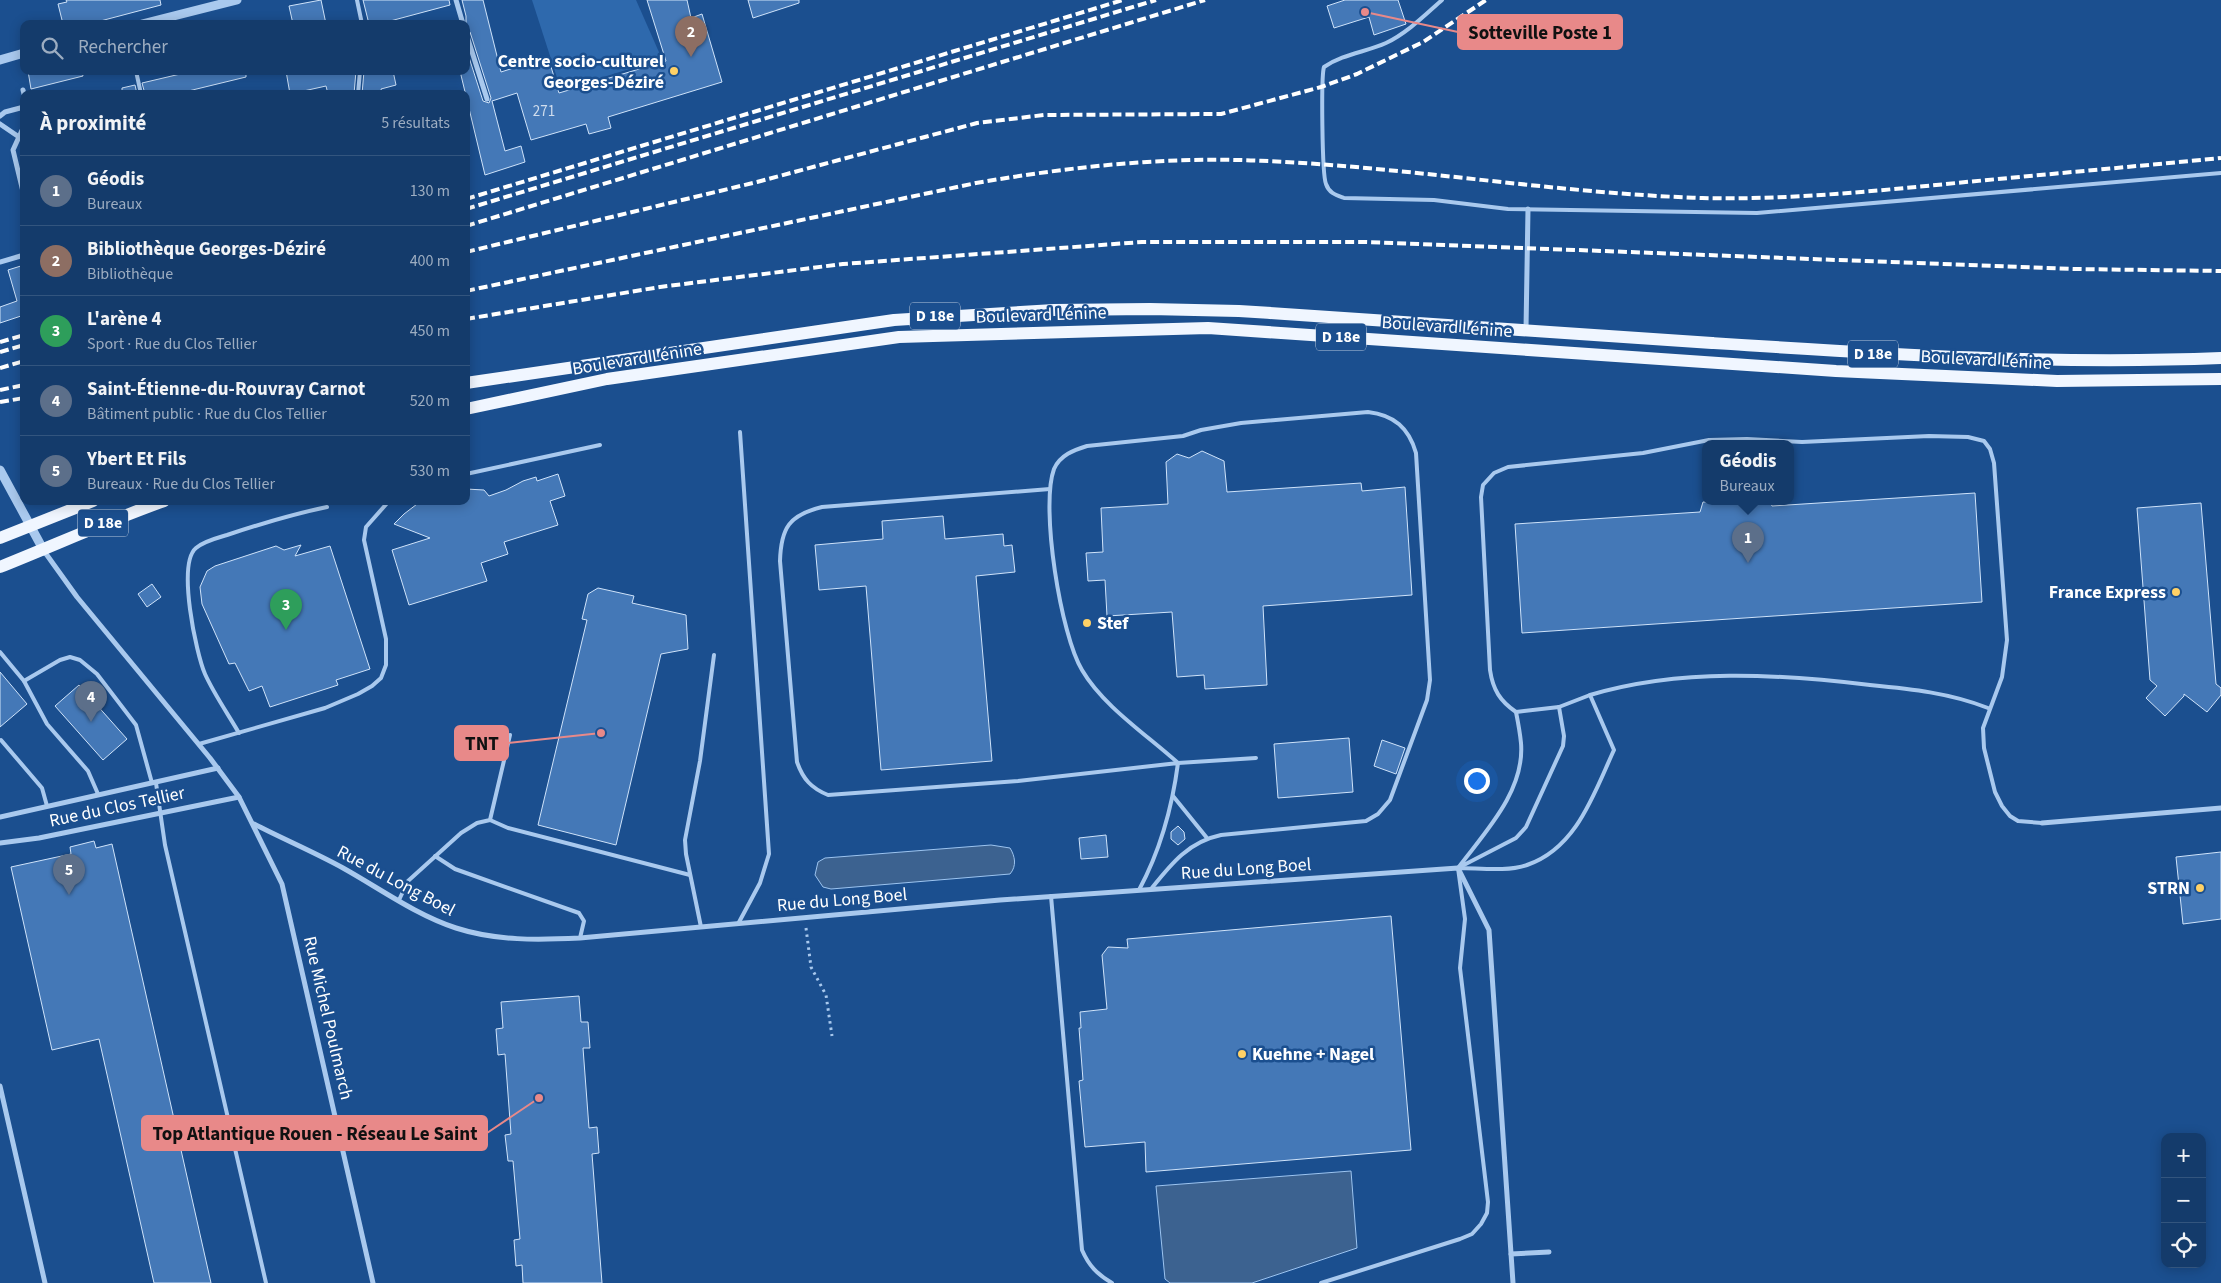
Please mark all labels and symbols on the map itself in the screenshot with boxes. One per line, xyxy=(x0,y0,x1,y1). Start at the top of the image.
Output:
callout: Sotteville Poste 1 xyxy=(1458,15,1622,49)
pin: 2 xyxy=(675,16,707,57)
text: Sotteville Poste 1 xyxy=(1468,20,1612,47)
place label: Centre socio-culturel Georges-Déziré xyxy=(497,49,664,95)
marker: Centre socio-culturel Georges-Déziré xyxy=(668,65,680,77)
house number: 271 xyxy=(533,101,555,122)
street label: Boulevard Lénine xyxy=(975,300,1107,330)
road number: D 18e xyxy=(910,302,960,330)
street label: Boulevard Lénine xyxy=(1381,310,1513,344)
road number: D 18e xyxy=(1316,324,1366,351)
street label: Boulevard Lénine xyxy=(570,336,704,382)
road number: D 18e xyxy=(1848,340,1898,368)
street label: Boulevard Lénine xyxy=(1920,344,2052,376)
road number: D 18e xyxy=(78,509,128,536)
pin: 1 xyxy=(1732,522,1764,563)
place label: France Express xyxy=(2049,580,2166,605)
marker: France Express xyxy=(2170,586,2182,598)
pin: 3 xyxy=(270,589,302,630)
place label: Stef xyxy=(1097,611,1129,636)
marker: Stef xyxy=(1081,617,1093,629)
pin: 4 xyxy=(75,681,107,722)
callout: TNT xyxy=(455,726,508,760)
text: TNT xyxy=(465,731,499,758)
your location xyxy=(1464,768,1490,794)
street label: Rue du Clos Tellier xyxy=(47,780,188,834)
street label: Rue du Long Boel xyxy=(332,839,460,923)
street label: Rue du Long Boel xyxy=(1180,852,1312,886)
pin: 5 xyxy=(53,854,85,895)
place label: STRN xyxy=(2147,876,2190,901)
street label: Rue du Long Boel xyxy=(776,882,908,918)
marker: STRN xyxy=(2194,882,2206,894)
street label: Rue Michel Poulmarch xyxy=(297,934,359,1102)
place label: Kuehne + Nagel xyxy=(1252,1042,1374,1067)
marker: Kuehne + Nagel xyxy=(1236,1048,1248,1060)
callout: Top Atlantique Rouen - Réseau Le Saint xyxy=(142,1116,487,1150)
text: Top Atlantique Rouen - Réseau Le Saint xyxy=(153,1121,477,1148)

